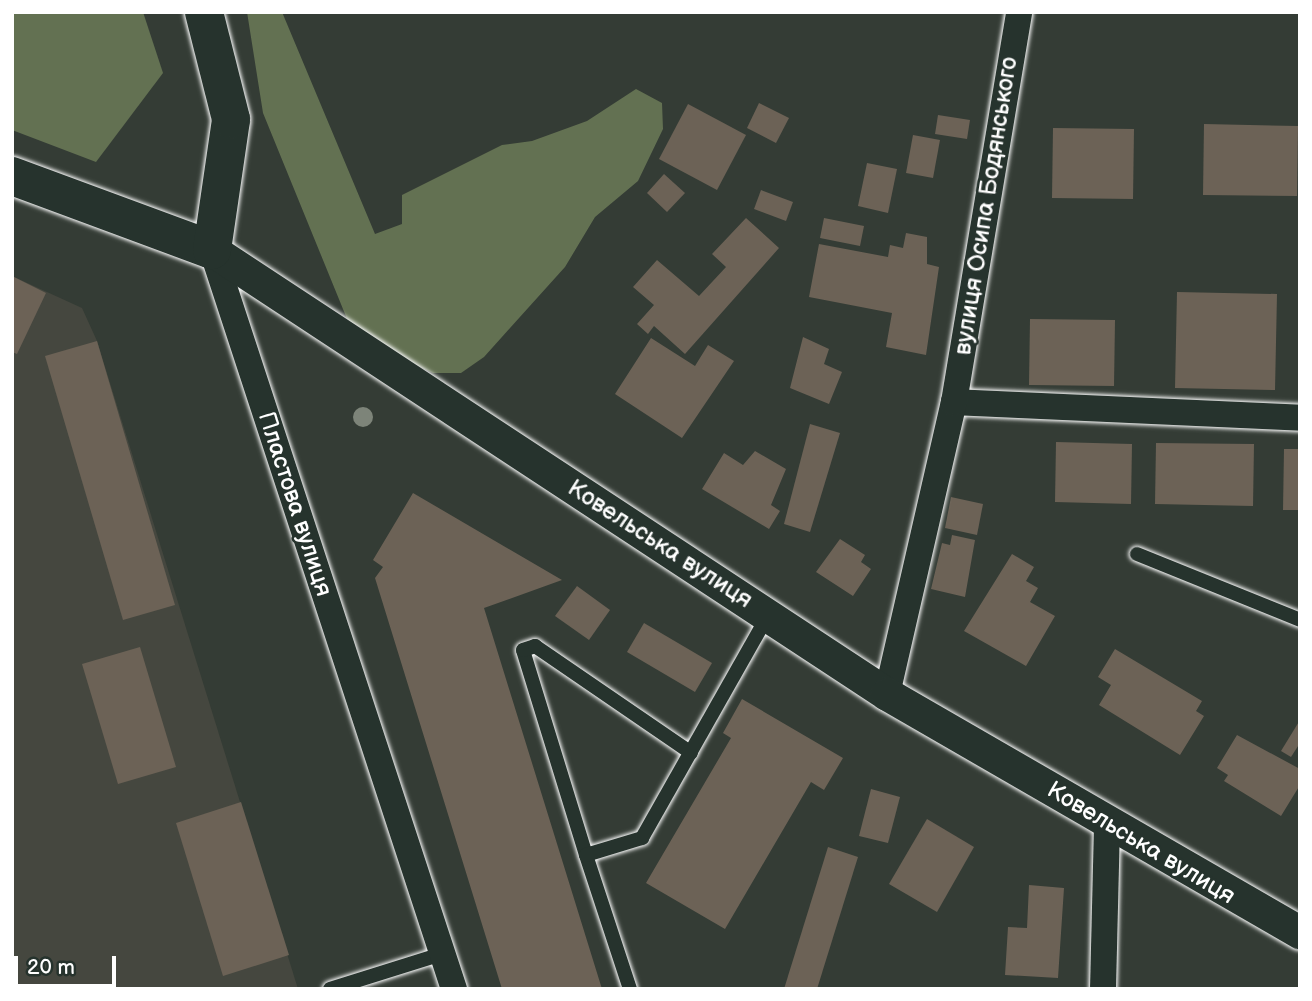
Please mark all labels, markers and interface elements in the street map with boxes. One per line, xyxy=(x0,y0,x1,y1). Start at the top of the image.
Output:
street label: вулиця Осипа Бодянського xyxy=(948,55,1024,357)
street label: Пластова вулиця xyxy=(252,408,338,600)
street label: Ковельська вулиця xyxy=(562,474,758,614)
street label: Ковельська вулиця xyxy=(1042,775,1240,911)
scale bar xyxy=(18,942,119,986)
text: 20 m xyxy=(27,955,75,980)

